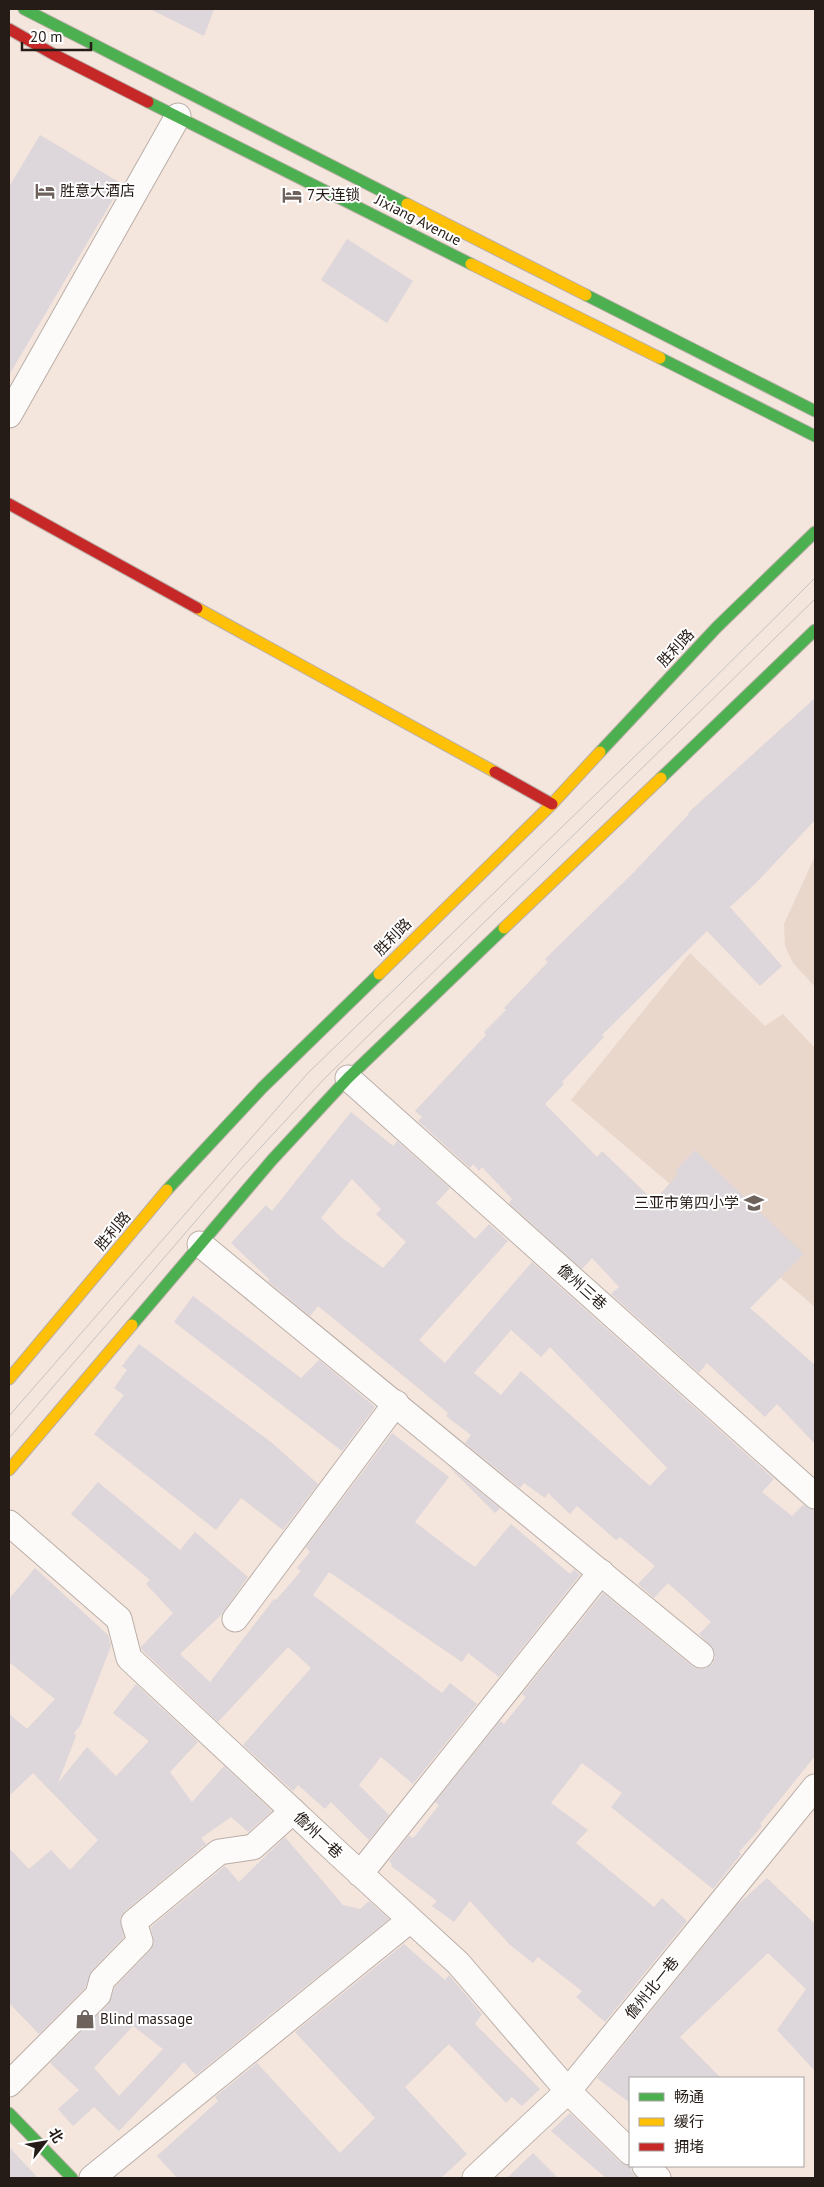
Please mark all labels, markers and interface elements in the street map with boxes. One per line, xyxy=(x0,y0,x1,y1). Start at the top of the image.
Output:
scale bar xyxy=(22,20,91,52)
text: 20 m xyxy=(30,27,63,46)
hotel icon: 胜意大酒店 xyxy=(34,180,56,202)
place label: 胜意大酒店 xyxy=(60,181,135,200)
hotel icon: 7天连锁 xyxy=(281,184,303,206)
place label: 7天连锁 xyxy=(307,185,360,204)
street label: Jixiang Avenue xyxy=(371,189,465,249)
street label: 胜利路 xyxy=(653,625,698,671)
street label: 胜利路 xyxy=(370,914,415,959)
school or university icon: 三亚市第四小学 xyxy=(743,1192,765,1214)
place label: 三亚市第四小学 xyxy=(634,1193,739,1212)
street label: 胜利路 xyxy=(91,1207,134,1254)
street label: 儋州三巷 xyxy=(554,1259,611,1314)
street label: 儋州一巷 xyxy=(290,1807,347,1862)
street label: 儋州北一巷 xyxy=(621,1953,683,2023)
shop icon: Blind massage xyxy=(74,2008,96,2030)
place label: Blind massage xyxy=(100,2009,193,2028)
legend xyxy=(629,2077,804,2167)
text: 畅通 xyxy=(674,2087,704,2106)
text: 缓行 xyxy=(674,2112,704,2131)
north arrow xyxy=(20,2117,70,2167)
text: 北 xyxy=(45,2125,67,2146)
text: 拥堵 xyxy=(674,2137,704,2156)

